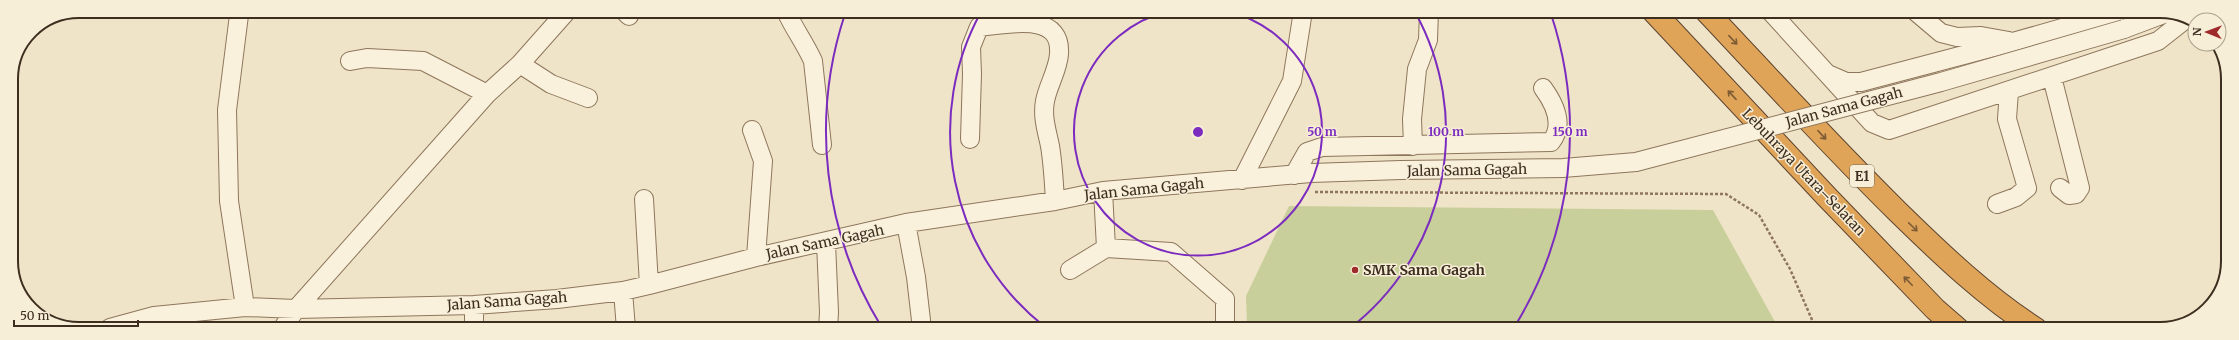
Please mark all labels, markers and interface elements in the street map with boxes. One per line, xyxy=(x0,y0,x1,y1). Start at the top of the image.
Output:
north arrow xyxy=(2187,12,2227,52)
text: N xyxy=(2190,27,2204,36)
one-way arrow xyxy=(1728,35,1738,45)
street label: Jalan Sama Gagah xyxy=(1783,83,1904,132)
one-way arrow xyxy=(1727,90,1736,100)
street label: Lebuhraya Utara–Selatan xyxy=(1738,105,1870,239)
text: 50 m xyxy=(1307,124,1337,139)
text: 100 m xyxy=(1428,124,1464,139)
text: 150 m xyxy=(1553,124,1588,139)
centre of rings xyxy=(1191,125,1205,139)
one-way arrow xyxy=(1817,130,1827,140)
street label: Jalan Sama Gagah xyxy=(1406,160,1527,180)
road number: E1 xyxy=(1850,165,1874,187)
street label: Jalan Sama Gagah xyxy=(1082,174,1205,204)
street label: Jalan Sama Gagah xyxy=(763,221,886,264)
one-way arrow xyxy=(1908,222,1918,232)
place label: SMK Sama Gagah xyxy=(1363,261,1486,279)
marker: SMK Sama Gagah xyxy=(1350,265,1360,275)
one-way arrow xyxy=(1903,276,1913,286)
street label: Jalan Sama Gagah xyxy=(445,288,568,314)
scale bar xyxy=(14,302,138,328)
text: 50 m xyxy=(20,308,49,323)

